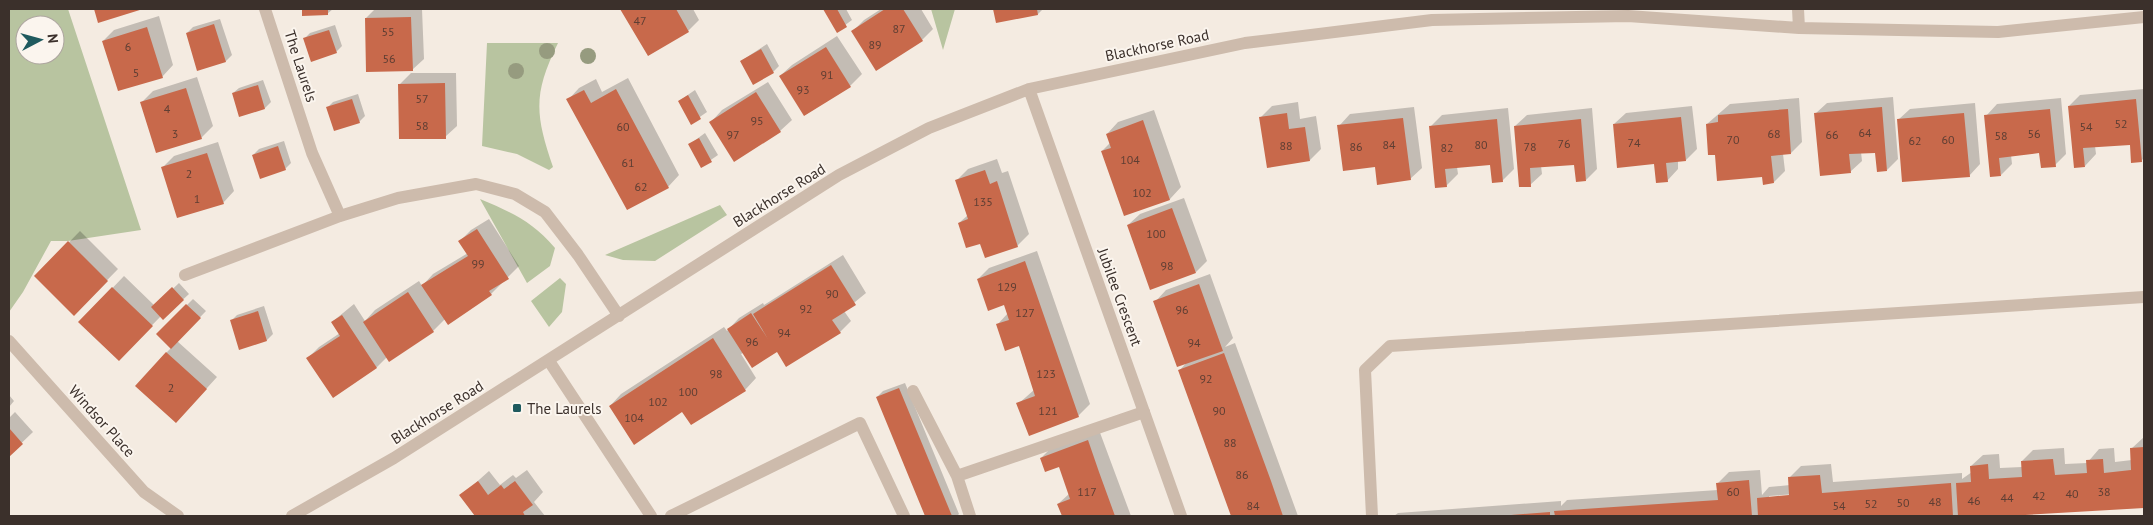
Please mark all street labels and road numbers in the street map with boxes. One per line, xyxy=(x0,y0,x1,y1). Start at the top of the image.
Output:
street label: Blackhorse Road xyxy=(1103,25,1211,65)
street label: The Laurels xyxy=(280,28,322,104)
street label: Blackhorse Road xyxy=(729,159,829,231)
street label: Jubilee Crescent xyxy=(1093,245,1146,349)
street label: Blackhorse Road xyxy=(387,376,487,448)
street label: Windsor Place xyxy=(65,381,139,461)

